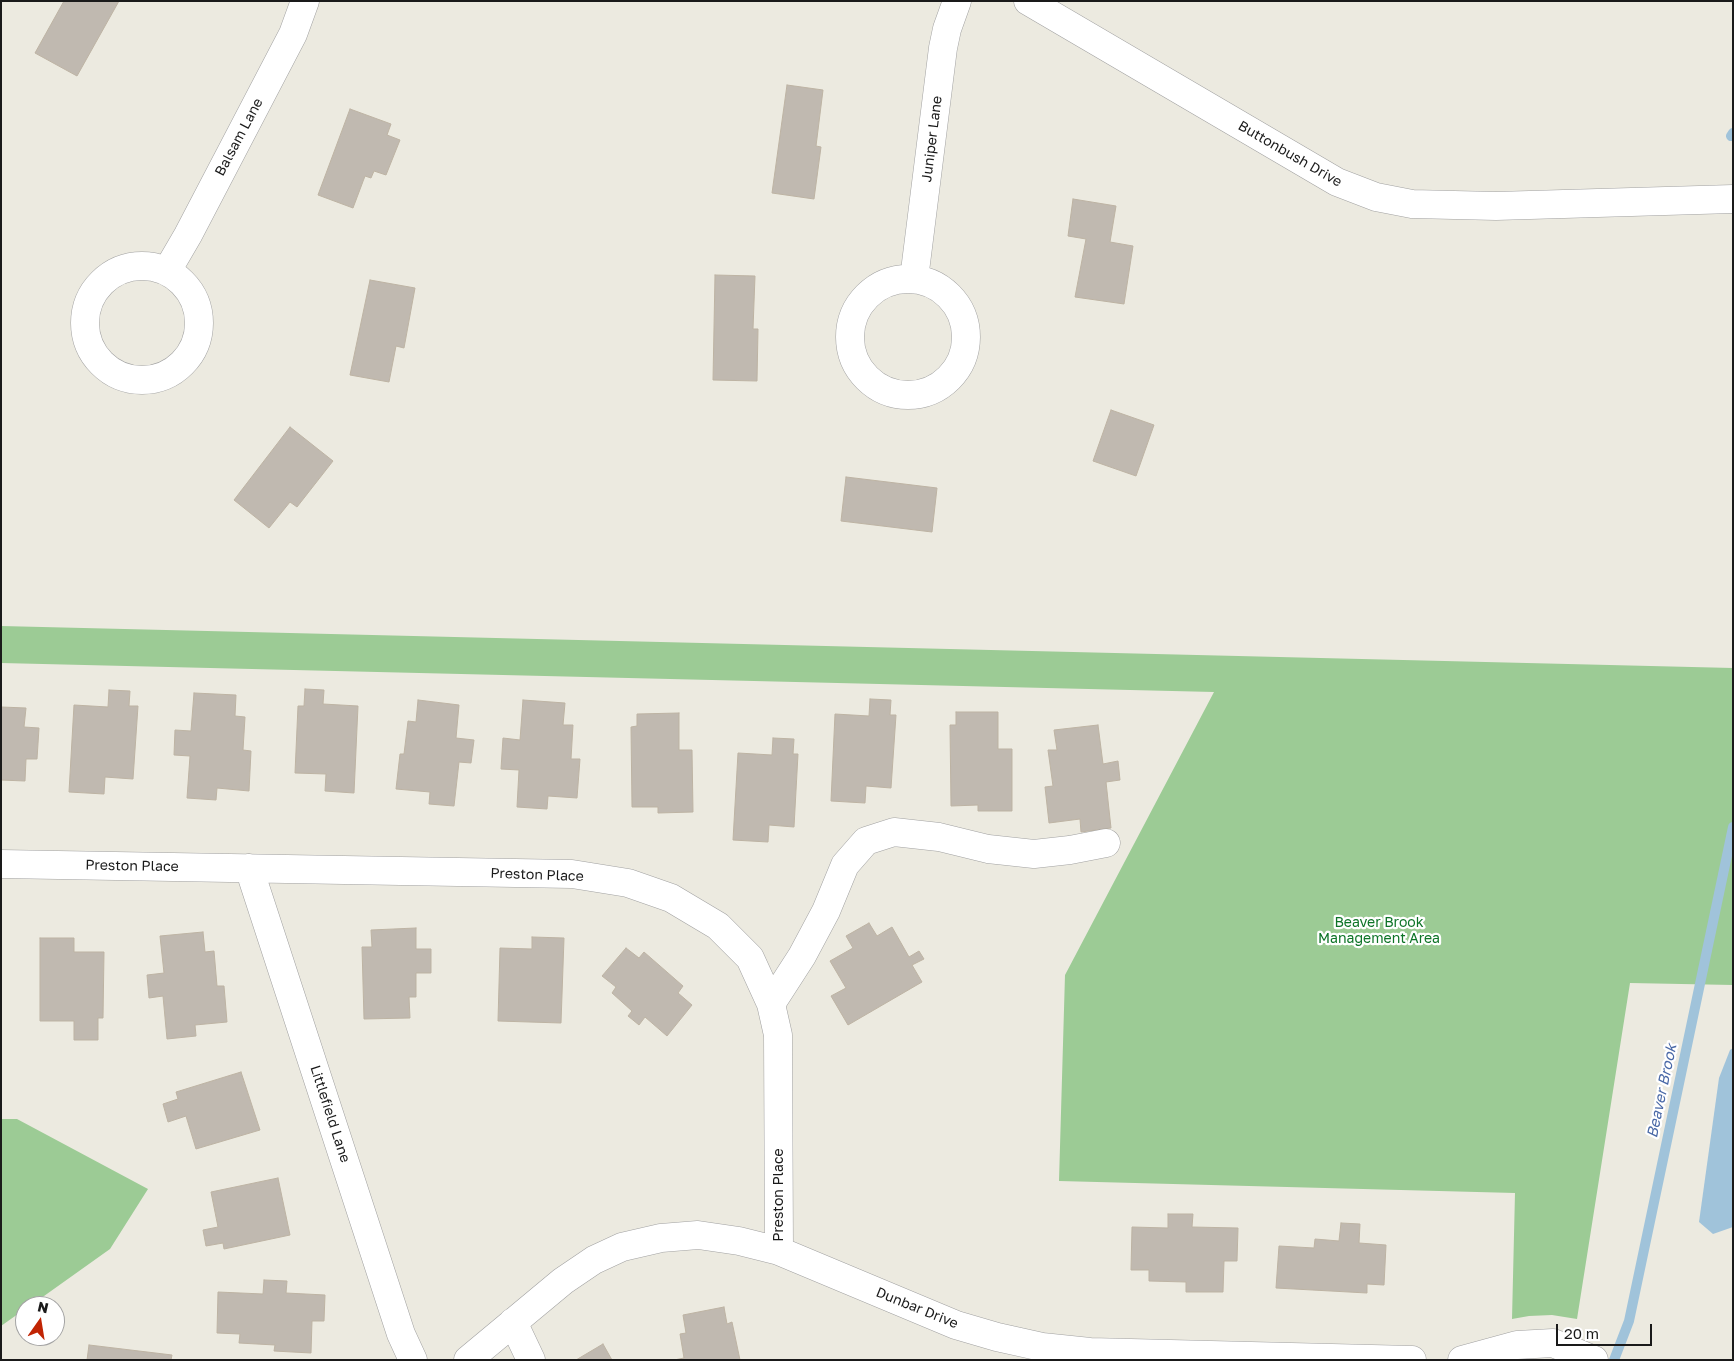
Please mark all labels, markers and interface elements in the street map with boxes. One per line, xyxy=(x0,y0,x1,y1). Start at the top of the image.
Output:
street label: Balsam Lane xyxy=(211,95,267,179)
street label: Juniper Lane xyxy=(918,95,946,183)
street label: Buttonbush Drive xyxy=(1235,117,1345,191)
street label: Preston Place xyxy=(85,857,179,875)
street label: Preston Place xyxy=(490,865,584,885)
park label: Beaver Brook Management Area xyxy=(1318,915,1440,948)
water label: Beaver Brook xyxy=(1643,1042,1681,1140)
street label: Littlefield Lane xyxy=(306,1063,354,1165)
street label: Preston Place xyxy=(771,1148,787,1242)
street label: Dunbar Drive xyxy=(873,1284,961,1332)
north arrow xyxy=(15,1296,65,1346)
text: N xyxy=(36,1297,50,1316)
scale bar xyxy=(1559,1314,1655,1346)
text: 20 m xyxy=(1564,1324,1599,1342)

